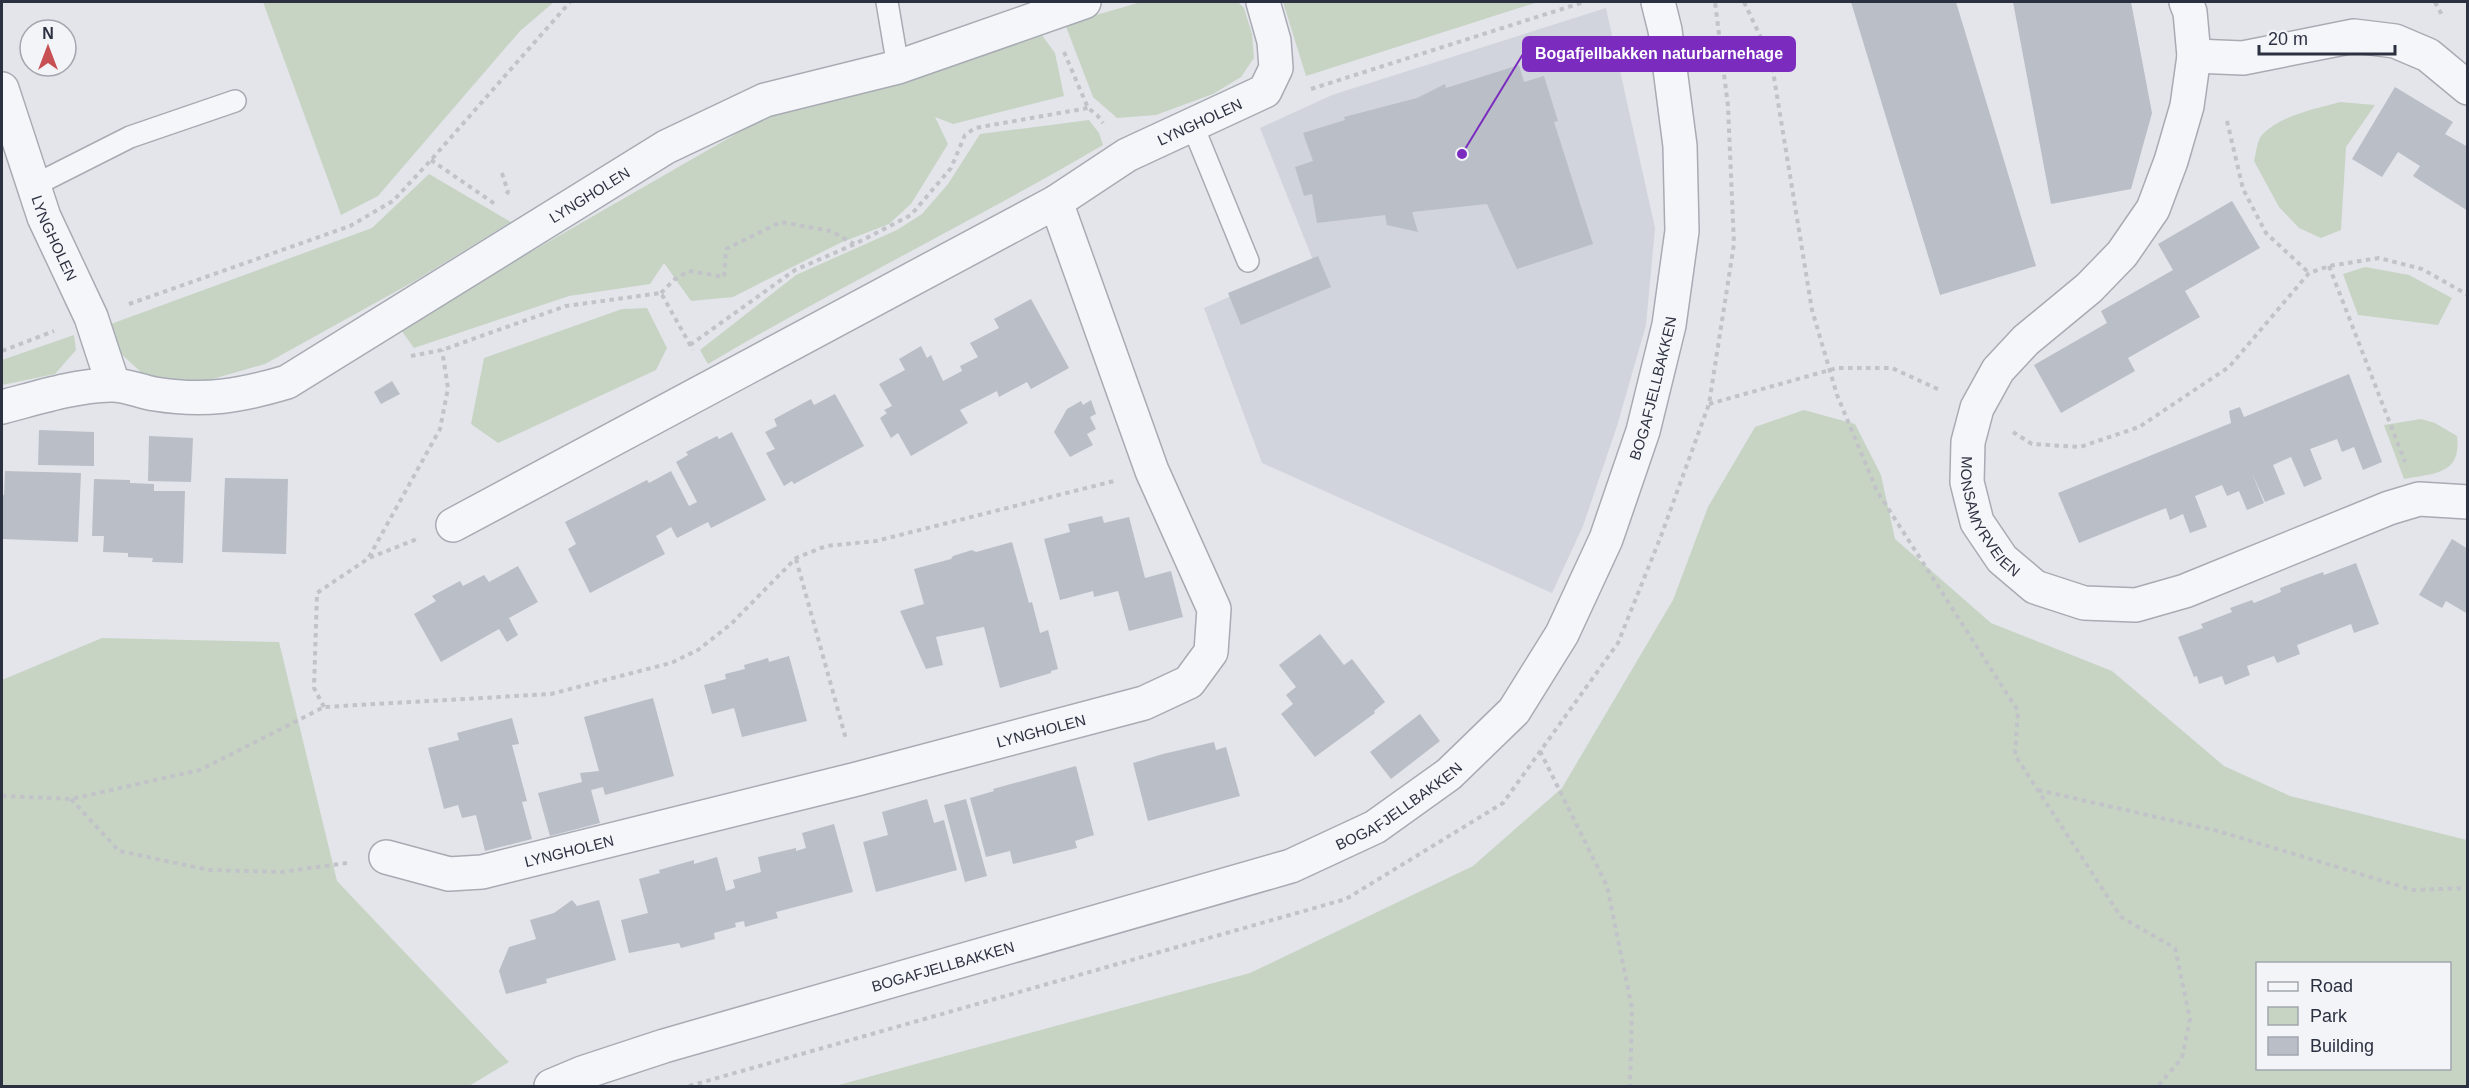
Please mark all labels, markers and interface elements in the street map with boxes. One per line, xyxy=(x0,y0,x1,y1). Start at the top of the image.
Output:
north arrow xyxy=(18,18,78,78)
scale bar xyxy=(2259,18,2396,56)
text: N xyxy=(42,25,54,42)
text: 20 m xyxy=(2268,29,2308,49)
callout: Bogafjellbakken naturbarnehage xyxy=(1523,37,1795,71)
text: Bogafjellbakken naturbarnehage xyxy=(1535,45,1783,62)
street label: LYNGHOLEN xyxy=(1154,94,1244,148)
street label: LYNGHOLEN xyxy=(546,163,633,226)
street label: LYNGHOLEN xyxy=(29,193,81,283)
street label: BOGAFJELLBAKKEN xyxy=(1625,315,1679,462)
street label: MONSAMYRVEIEN xyxy=(1958,456,2024,579)
street label: LYNGHOLEN xyxy=(995,710,1087,750)
street label: BOGAFJELLBAKKEN xyxy=(1333,758,1465,853)
street label: LYNGHOLEN xyxy=(523,831,615,870)
street label: BOGAFJELLBAKKEN xyxy=(869,937,1016,995)
legend xyxy=(2256,962,2451,1070)
text: Road xyxy=(2310,976,2353,996)
text: Park xyxy=(2310,1006,2348,1026)
text: Building xyxy=(2310,1036,2374,1056)

